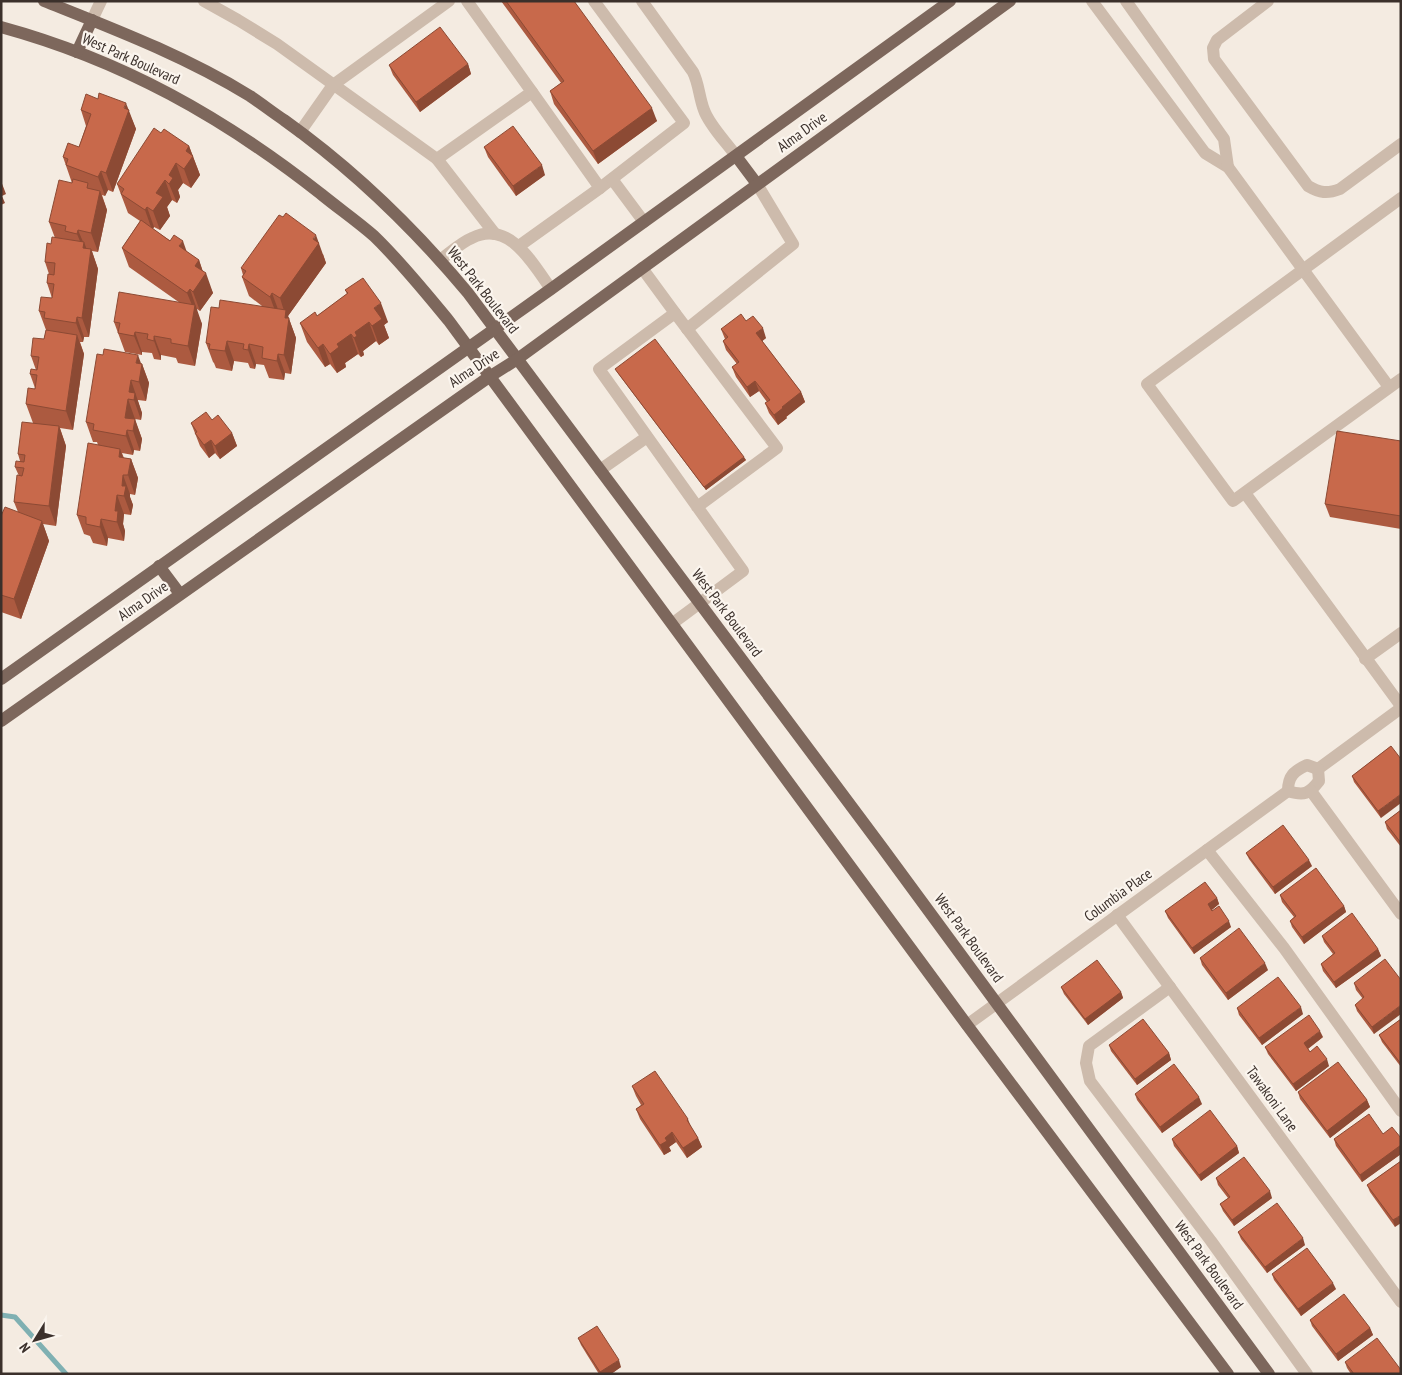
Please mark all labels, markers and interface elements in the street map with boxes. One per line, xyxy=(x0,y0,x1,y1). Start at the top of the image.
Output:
street label: West Park Boulevard xyxy=(79,28,183,89)
street label: Alma Drive xyxy=(773,107,830,156)
street label: West Park Boulevard xyxy=(444,242,523,337)
street label: Alma Drive xyxy=(445,344,503,391)
street label: West Park Boulevard xyxy=(688,565,767,660)
street label: Alma Drive xyxy=(114,577,171,625)
street label: Columbia Place xyxy=(1080,864,1155,926)
street label: West Park Boulevard xyxy=(931,890,1008,986)
street label: Tawakoni Lane xyxy=(1242,1062,1302,1135)
street label: West Park Boulevard xyxy=(1171,1217,1248,1313)
north arrow xyxy=(10,1315,60,1365)
text: N xyxy=(15,1339,34,1356)

